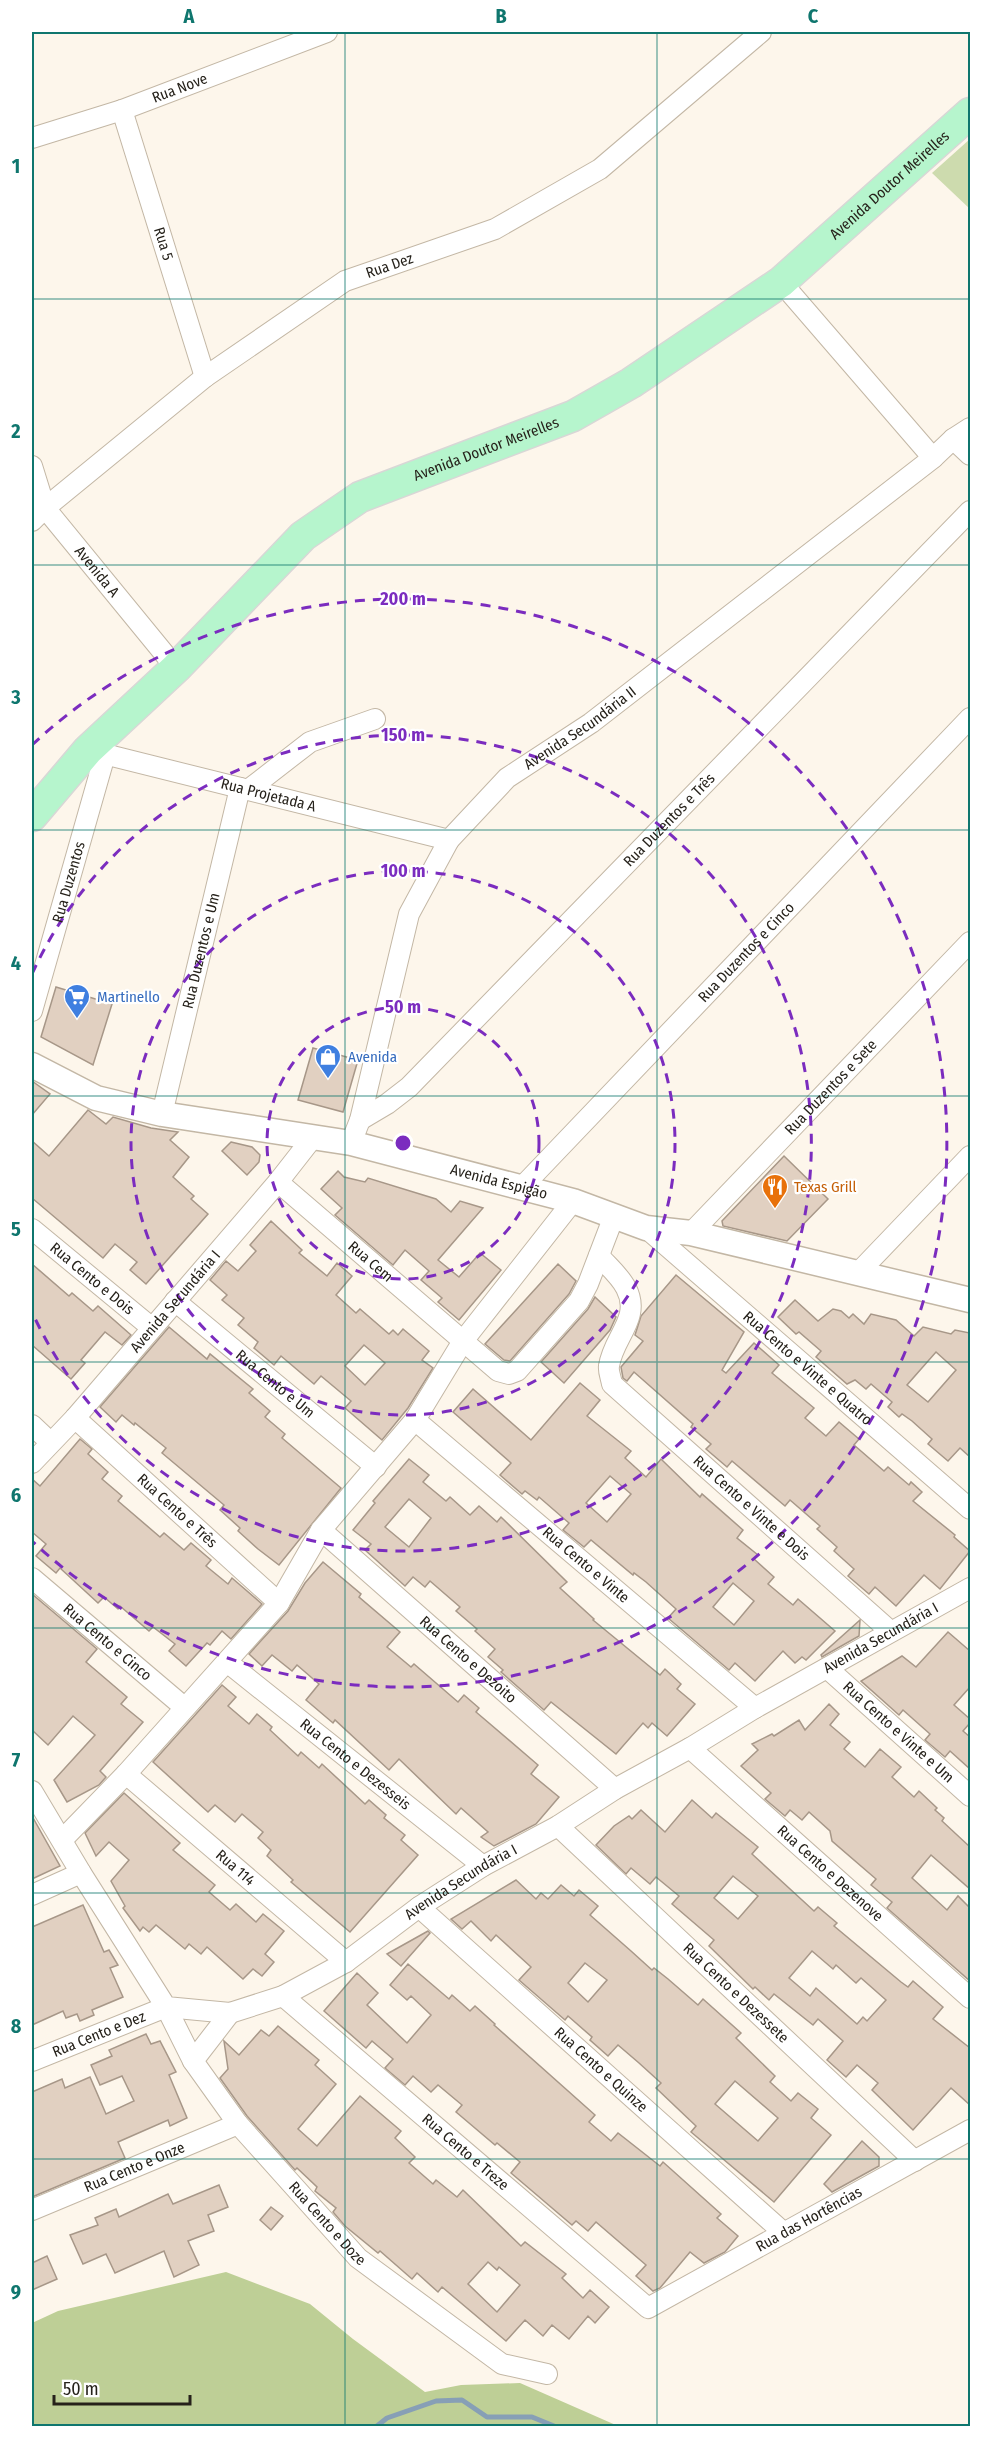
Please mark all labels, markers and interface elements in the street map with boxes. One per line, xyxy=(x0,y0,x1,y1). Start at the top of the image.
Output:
text: A xyxy=(183,4,196,28)
text: B xyxy=(495,4,507,28)
text: C xyxy=(808,4,819,28)
street label: Rua Nove xyxy=(149,69,210,107)
street label: Avenida Doutor Meirelles xyxy=(826,127,953,243)
text: 1 xyxy=(12,154,20,178)
street label: Rua 5 xyxy=(150,225,177,263)
street label: Rua Dez xyxy=(363,249,416,282)
street label: Avenida Doutor Meirelles xyxy=(411,413,561,485)
text: 2 xyxy=(10,419,21,443)
street label: Avenida A xyxy=(71,542,123,601)
text: 200 m xyxy=(379,588,426,610)
street label: Avenida Secundária II xyxy=(521,683,640,773)
text: 3 xyxy=(10,685,21,709)
text: 150 m xyxy=(381,724,425,746)
street label: Rua Duzentos e Três xyxy=(620,769,719,870)
street label: Rua Projetada A xyxy=(219,774,318,816)
street label: Rua Duzentos xyxy=(49,839,89,925)
text: 100 m xyxy=(381,860,425,882)
street label: Rua Duzentos e Um xyxy=(179,891,224,1010)
street label: Rua Duzentos e Cinco xyxy=(694,898,798,1006)
text: 4 xyxy=(11,951,21,975)
supermarket icon: Martinello xyxy=(62,982,92,1020)
place label: Martinello xyxy=(97,988,160,1006)
text: 50 m xyxy=(385,996,421,1018)
street label: Rua Duzentos e Sete xyxy=(781,1036,881,1139)
shop icon: Avenida xyxy=(313,1042,343,1080)
place label: Avenida xyxy=(348,1048,397,1066)
centre of rings xyxy=(393,1133,413,1153)
street label: Avenida Espigão xyxy=(448,1160,550,1203)
restaurant icon: Texas Grill xyxy=(760,1172,790,1210)
place label: Texas Grill xyxy=(794,1178,856,1196)
text: 5 xyxy=(11,1217,21,1241)
street label: Rua Cem xyxy=(344,1237,397,1286)
street label: Rua Cento e Dois xyxy=(47,1239,138,1318)
street label: Avenida Secundária I xyxy=(126,1247,224,1356)
street label: Rua Cento e Vinte e Quatro xyxy=(740,1307,876,1429)
street label: Rua Cento e Um xyxy=(232,1346,318,1422)
street label: Rua Cento e Vinte e Dois xyxy=(690,1452,813,1564)
street label: Rua Cento e Três xyxy=(133,1470,221,1552)
text: 6 xyxy=(11,1483,21,1507)
street label: Rua Cento e Vinte xyxy=(539,1523,633,1607)
street label: Avenida Secundária I xyxy=(820,1599,941,1677)
street label: Rua Cento e Cinco xyxy=(60,1600,155,1685)
street label: Rua Cento e Dezoito xyxy=(416,1612,520,1707)
street label: Rua Cento e Vinte e Um xyxy=(839,1678,958,1786)
street label: Rua Cento e Dezesseis xyxy=(296,1715,414,1814)
text: 7 xyxy=(12,1748,21,1772)
street label: Rua Cento e Dezenove xyxy=(774,1821,887,1925)
street label: Avenida Secundária I xyxy=(401,1841,520,1924)
street label: Rua 114 xyxy=(212,1846,259,1889)
street label: Rua Cento e Dezessete xyxy=(679,1939,792,2047)
street label: Rua Cento e Dez xyxy=(50,2007,148,2061)
text: 8 xyxy=(11,2014,22,2038)
street label: Rua Cento e Quinze xyxy=(551,2023,651,2116)
street label: Rua Cento e Treze xyxy=(418,2110,513,2194)
street label: Rua Cento e Onze xyxy=(81,2138,187,2196)
street label: Rua Cento e Doze xyxy=(285,2178,369,2269)
street label: Rua das Hortências xyxy=(753,2183,865,2256)
text: 9 xyxy=(11,2280,21,2304)
scale bar xyxy=(54,2368,190,2406)
text: 50 m xyxy=(63,2378,99,2400)

